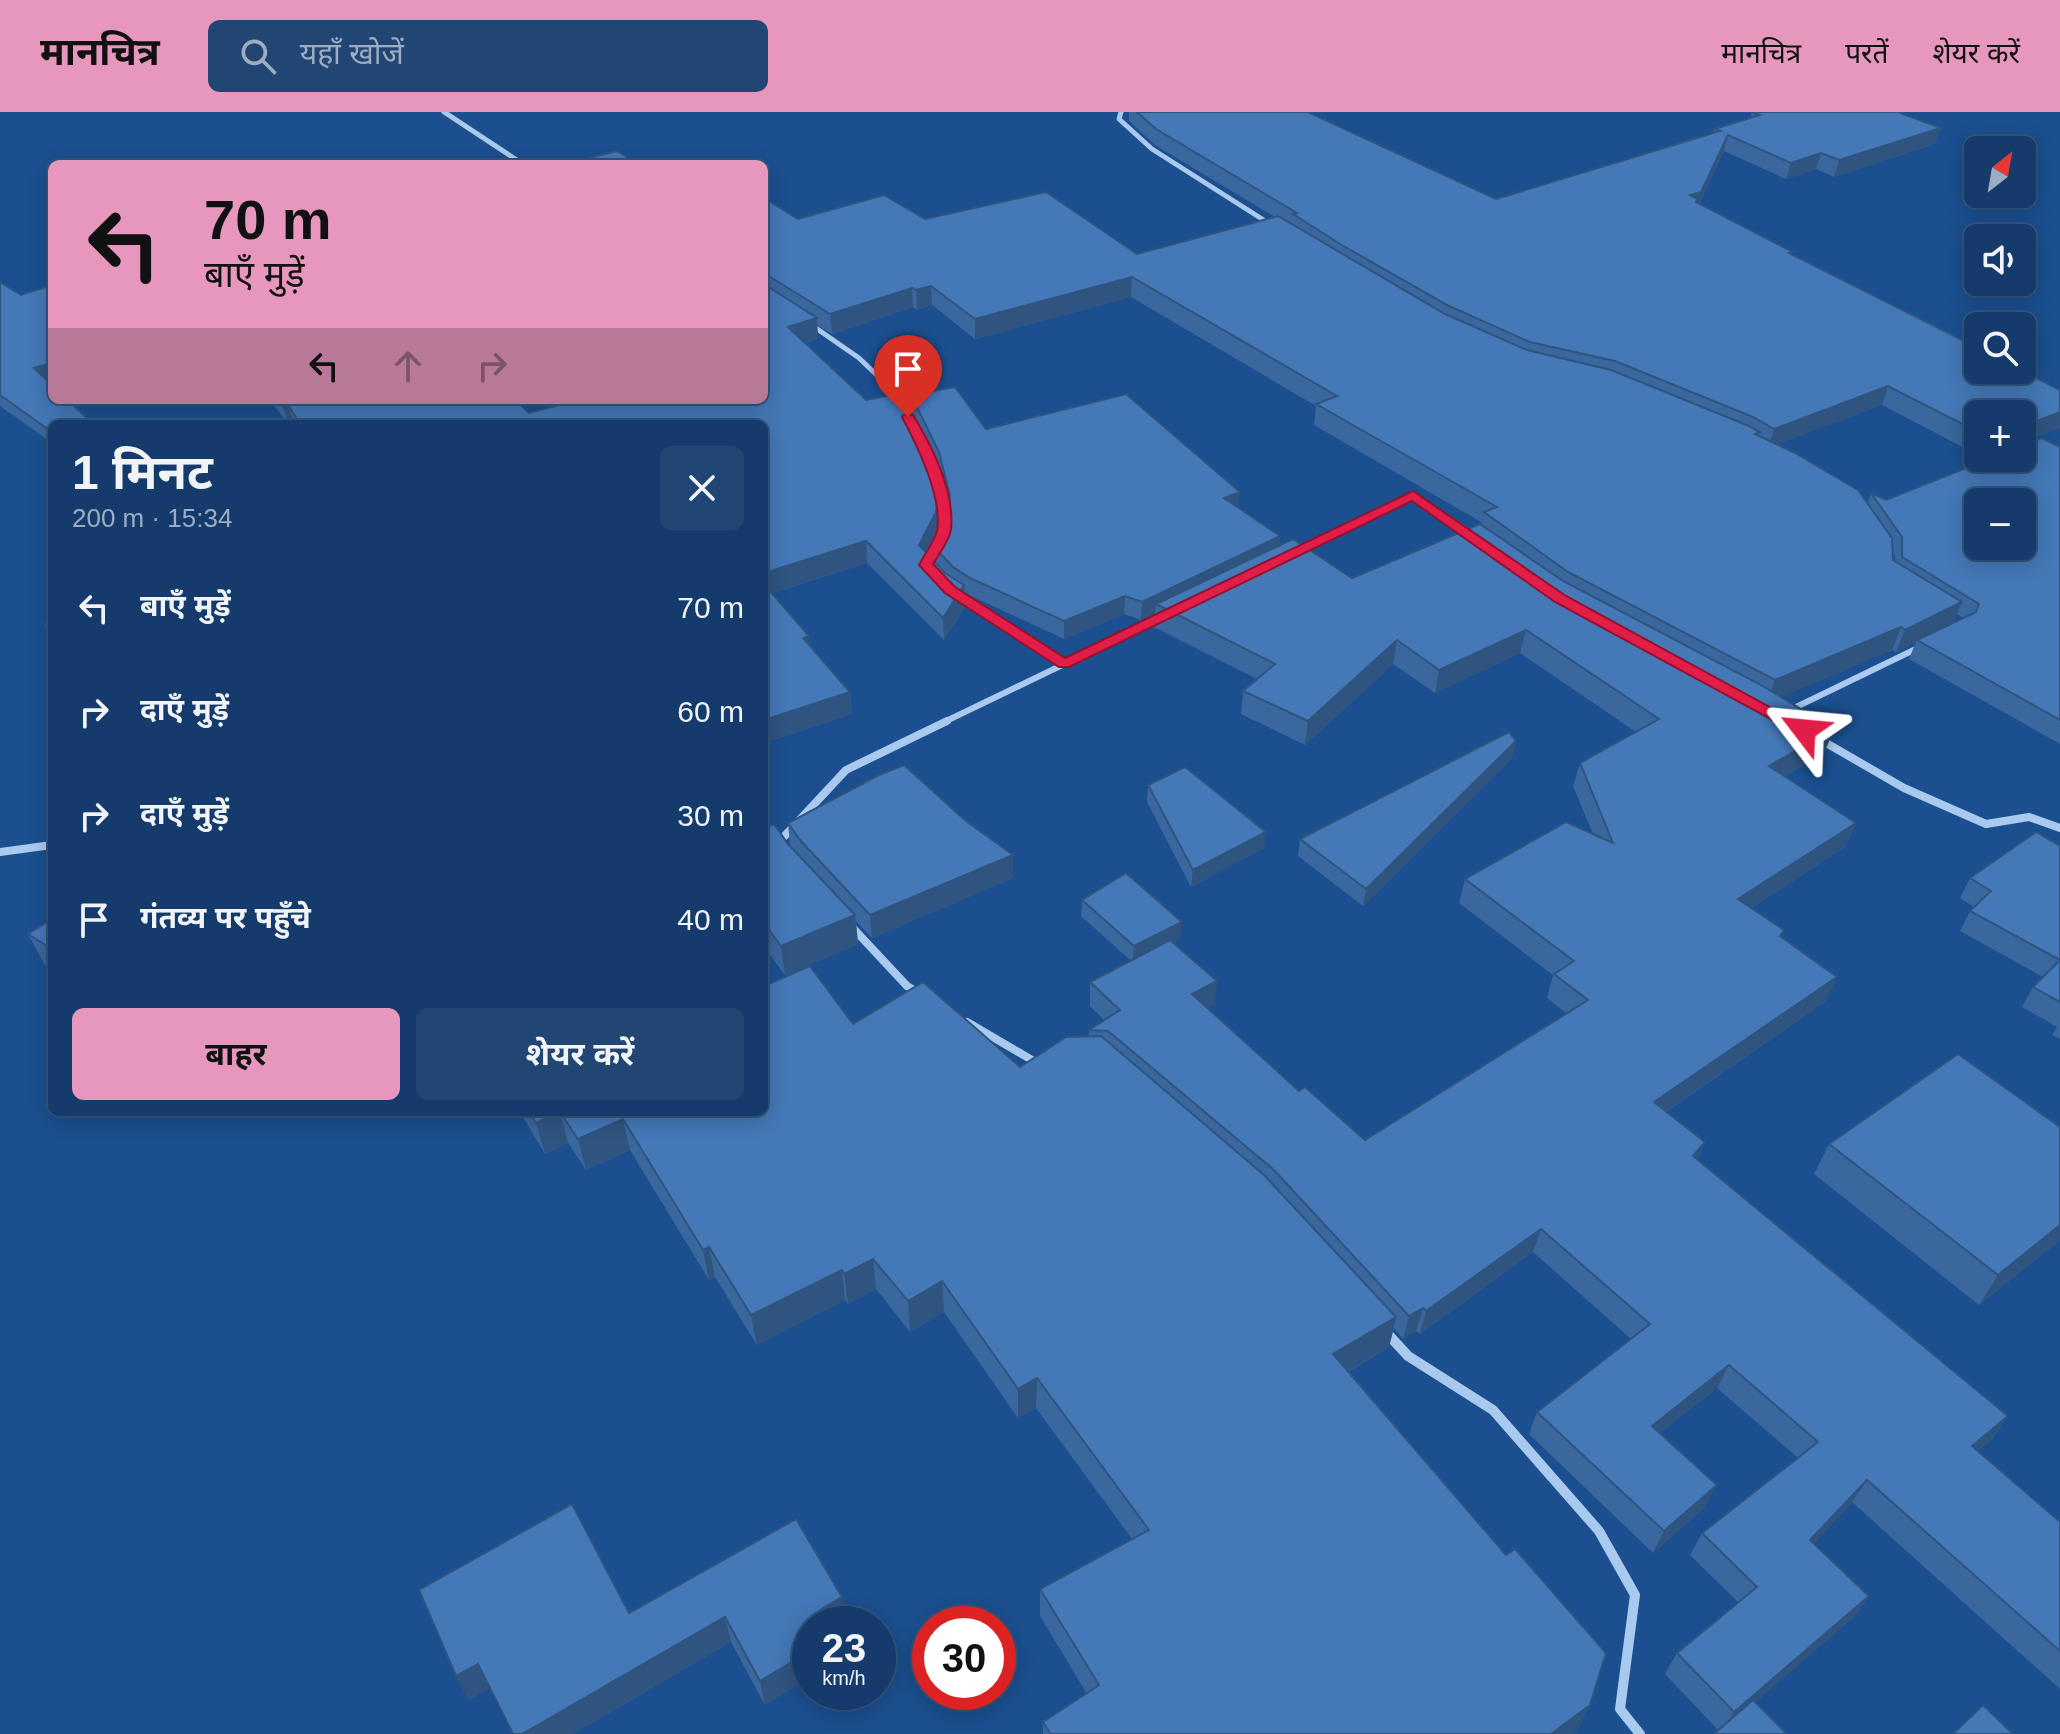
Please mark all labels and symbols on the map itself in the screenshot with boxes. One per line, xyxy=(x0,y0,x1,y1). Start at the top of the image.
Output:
north arrow xyxy=(1964,136,2036,208)
pin xyxy=(874,335,942,417)
position arrow xyxy=(1762,688,1846,772)
speed limit sign: 30 xyxy=(912,1606,1016,1710)

